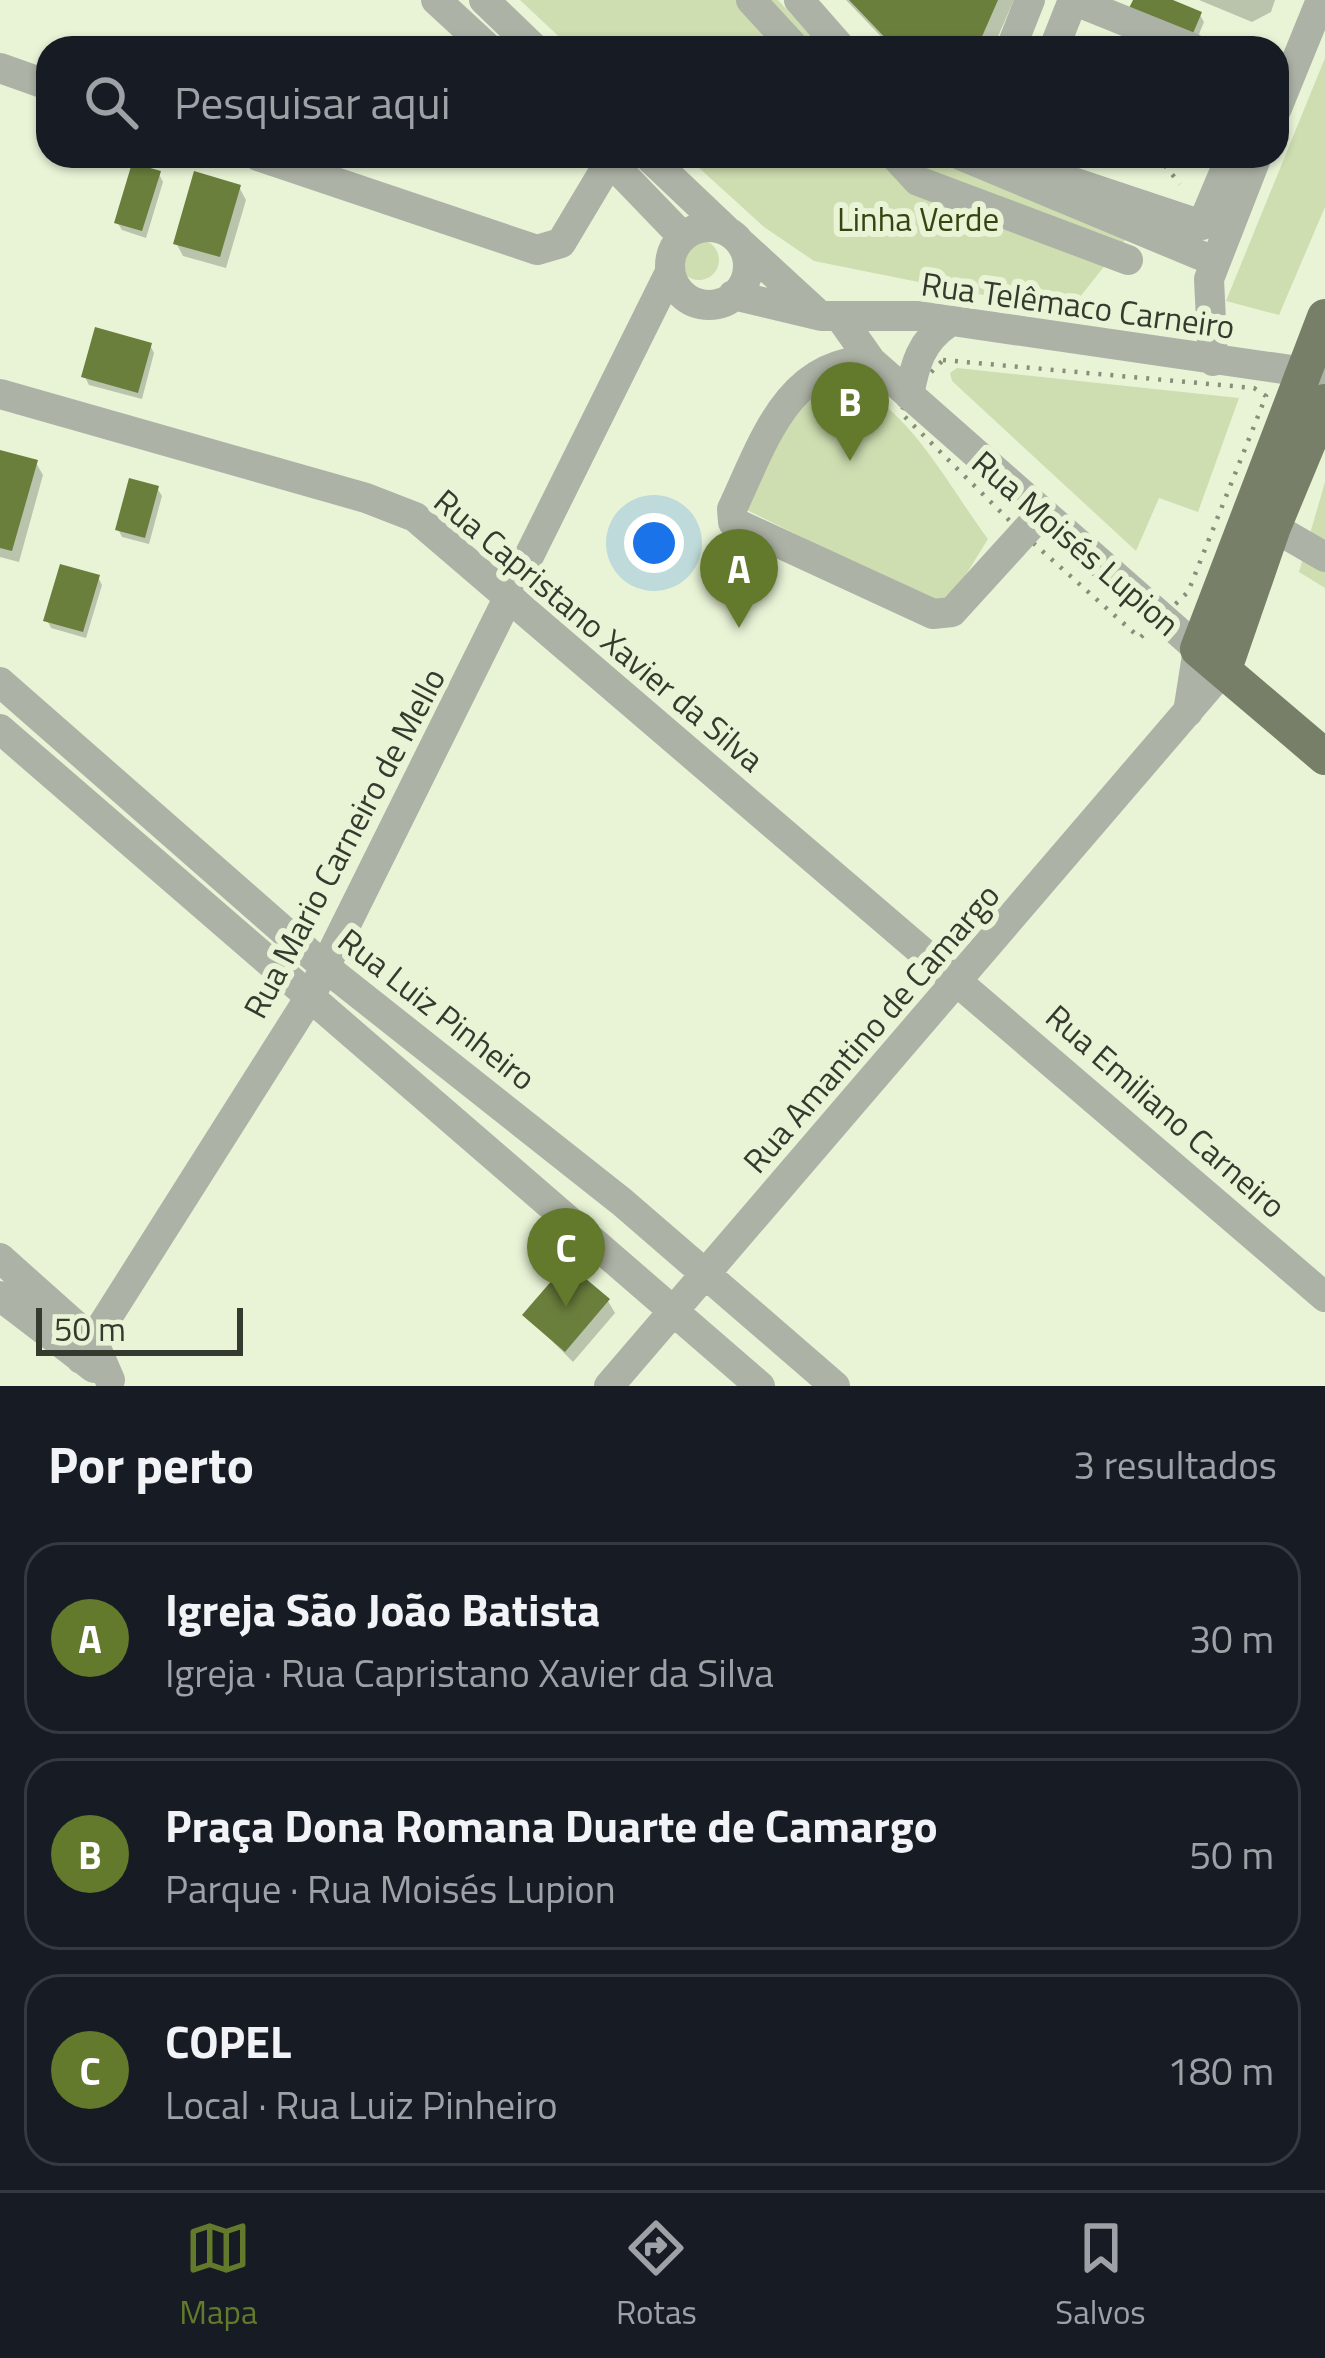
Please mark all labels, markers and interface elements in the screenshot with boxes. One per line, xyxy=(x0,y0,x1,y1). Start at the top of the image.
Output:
search box xyxy=(36,36,1289,168)
text: Pesquisar aqui xyxy=(174,68,450,136)
icon: search xyxy=(78,69,144,135)
park label: Linha Verde xyxy=(837,194,999,244)
street label: Rua Telêmaco Carneiro xyxy=(918,258,1238,352)
pin: B xyxy=(811,362,889,461)
street label: Rua Moisés Lupion xyxy=(961,438,1191,648)
street label: Rua Capristano Xavier da Silva xyxy=(423,477,775,783)
your location xyxy=(624,513,684,573)
pin: A xyxy=(700,529,778,628)
street label: Rua Mario Carneiro de Mello xyxy=(230,659,458,1027)
street label: Rua Amantino de Camargo xyxy=(731,872,1011,1184)
street label: Rua Luiz Pinheiro xyxy=(327,916,547,1102)
street label: Rua Emiliano Carneiro xyxy=(1035,992,1297,1230)
pin: C xyxy=(527,1208,605,1307)
scale bar xyxy=(36,1302,243,1355)
text: 50 m xyxy=(54,1304,126,1354)
text: Por perto xyxy=(48,1425,254,1503)
text: 3 resultados xyxy=(1073,1435,1277,1494)
text: Igreja São João Batista xyxy=(165,1575,600,1643)
text: A xyxy=(78,1609,102,1668)
text: 30 m xyxy=(1189,1609,1274,1668)
text: Igreja · Rua Capristano Xavier da Silva xyxy=(165,1643,774,1702)
text: Praça Dona Romana Duarte de Camargo xyxy=(165,1791,938,1859)
text: B xyxy=(78,1825,102,1884)
text: 50 m xyxy=(1189,1825,1274,1884)
text: Parque · Rua Moisés Lupion xyxy=(165,1859,616,1918)
text: COPEL xyxy=(165,2007,291,2075)
text: C xyxy=(79,2041,101,2100)
text: 180 m xyxy=(1167,2041,1274,2100)
text: Local · Rua Luiz Pinheiro xyxy=(165,2075,558,2134)
tab: Mapa xyxy=(179,2215,257,2337)
tab: Rotas xyxy=(616,2215,697,2337)
tab: Salvos xyxy=(1055,2215,1146,2337)

